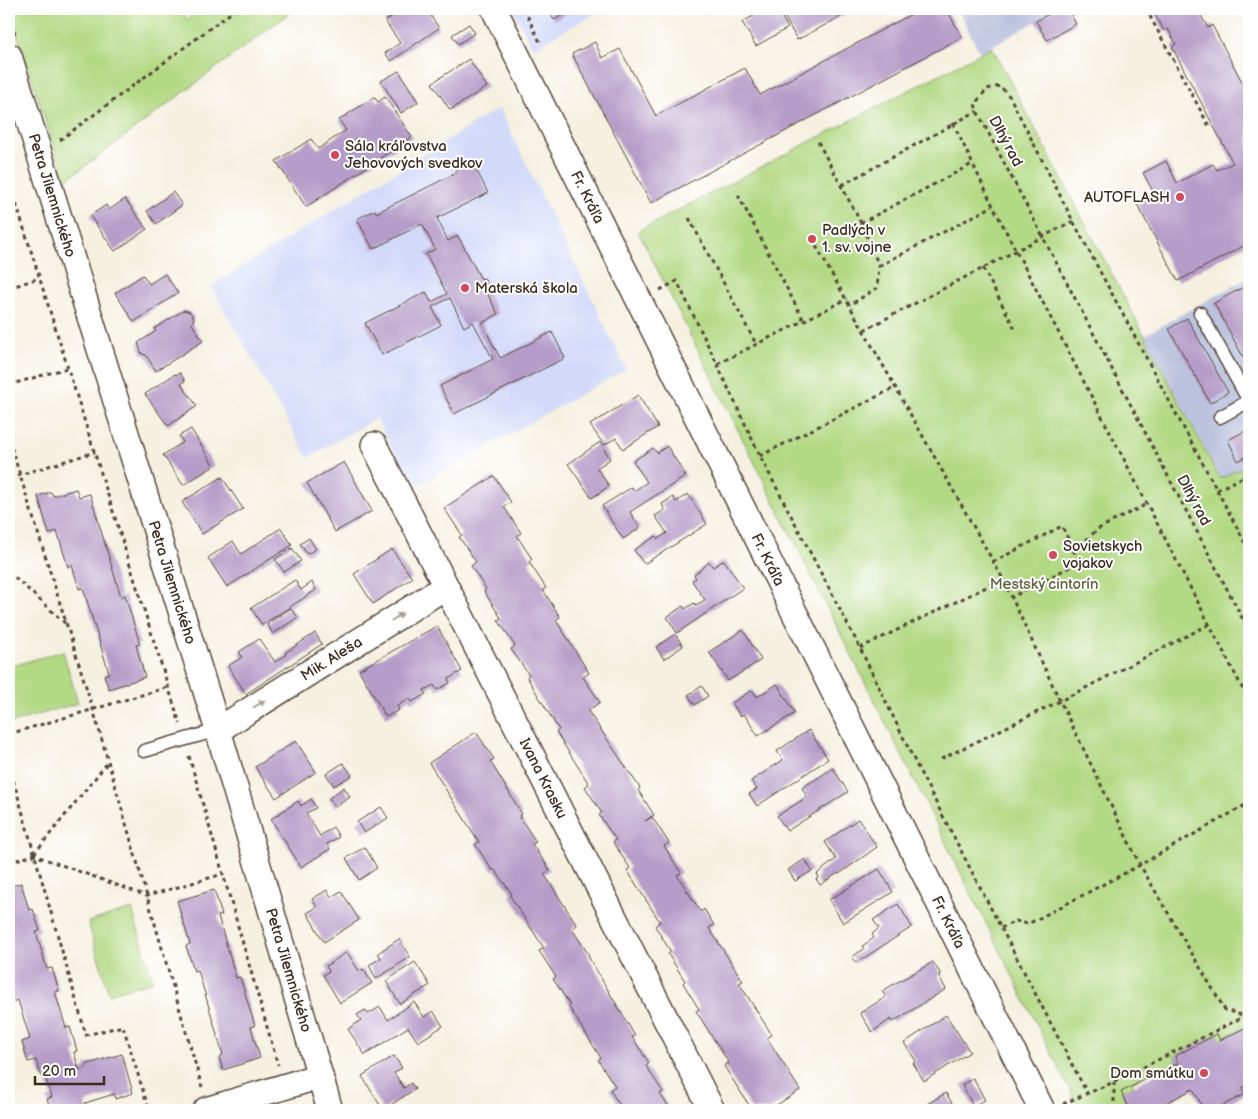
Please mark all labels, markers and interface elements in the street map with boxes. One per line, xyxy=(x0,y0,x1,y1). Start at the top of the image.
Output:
street label: Dlhý rad xyxy=(984,113,1027,170)
street label: Petra Jilemnického xyxy=(24,131,80,260)
place label: Sála kráľovstva Jehovových svedkov xyxy=(345,137,483,173)
marker: Sála kráľovstva Jehovových svedkov xyxy=(329,149,341,161)
street label: Fr. Kráľa xyxy=(566,168,608,227)
place label: AUTOFLASH xyxy=(1084,188,1170,207)
marker: AUTOFLASH xyxy=(1174,191,1186,203)
place label: Padlých v 1. sv. vojne xyxy=(822,221,892,257)
marker: Padlých v 1. sv. vojne xyxy=(806,233,818,245)
place label: Materská škola xyxy=(475,279,578,298)
marker: Materská škola xyxy=(459,282,471,294)
street label: Dlhý rad xyxy=(1172,472,1215,529)
street label: Petra Jilemnického xyxy=(144,518,200,647)
street label: Fr. Kráľa xyxy=(746,530,789,589)
place label: Sovietskych vojakov xyxy=(1062,537,1142,573)
marker: Sovietskych vojakov xyxy=(1047,549,1059,561)
park label: Mestský cintorín xyxy=(990,575,1098,594)
one-way arrow xyxy=(390,613,404,622)
street label: Mik. Aleša xyxy=(297,633,366,685)
one-way arrow xyxy=(253,699,266,708)
street label: Ivana Krasku xyxy=(515,735,571,822)
street label: Fr. Kráľa xyxy=(927,893,969,952)
street label: Petra Jilemnického xyxy=(261,906,316,1035)
scale bar xyxy=(35,1054,104,1086)
text: 20 m xyxy=(42,1062,76,1081)
place label: Dom smútku xyxy=(1110,1064,1194,1083)
marker: Dom smútku xyxy=(1198,1067,1210,1079)

